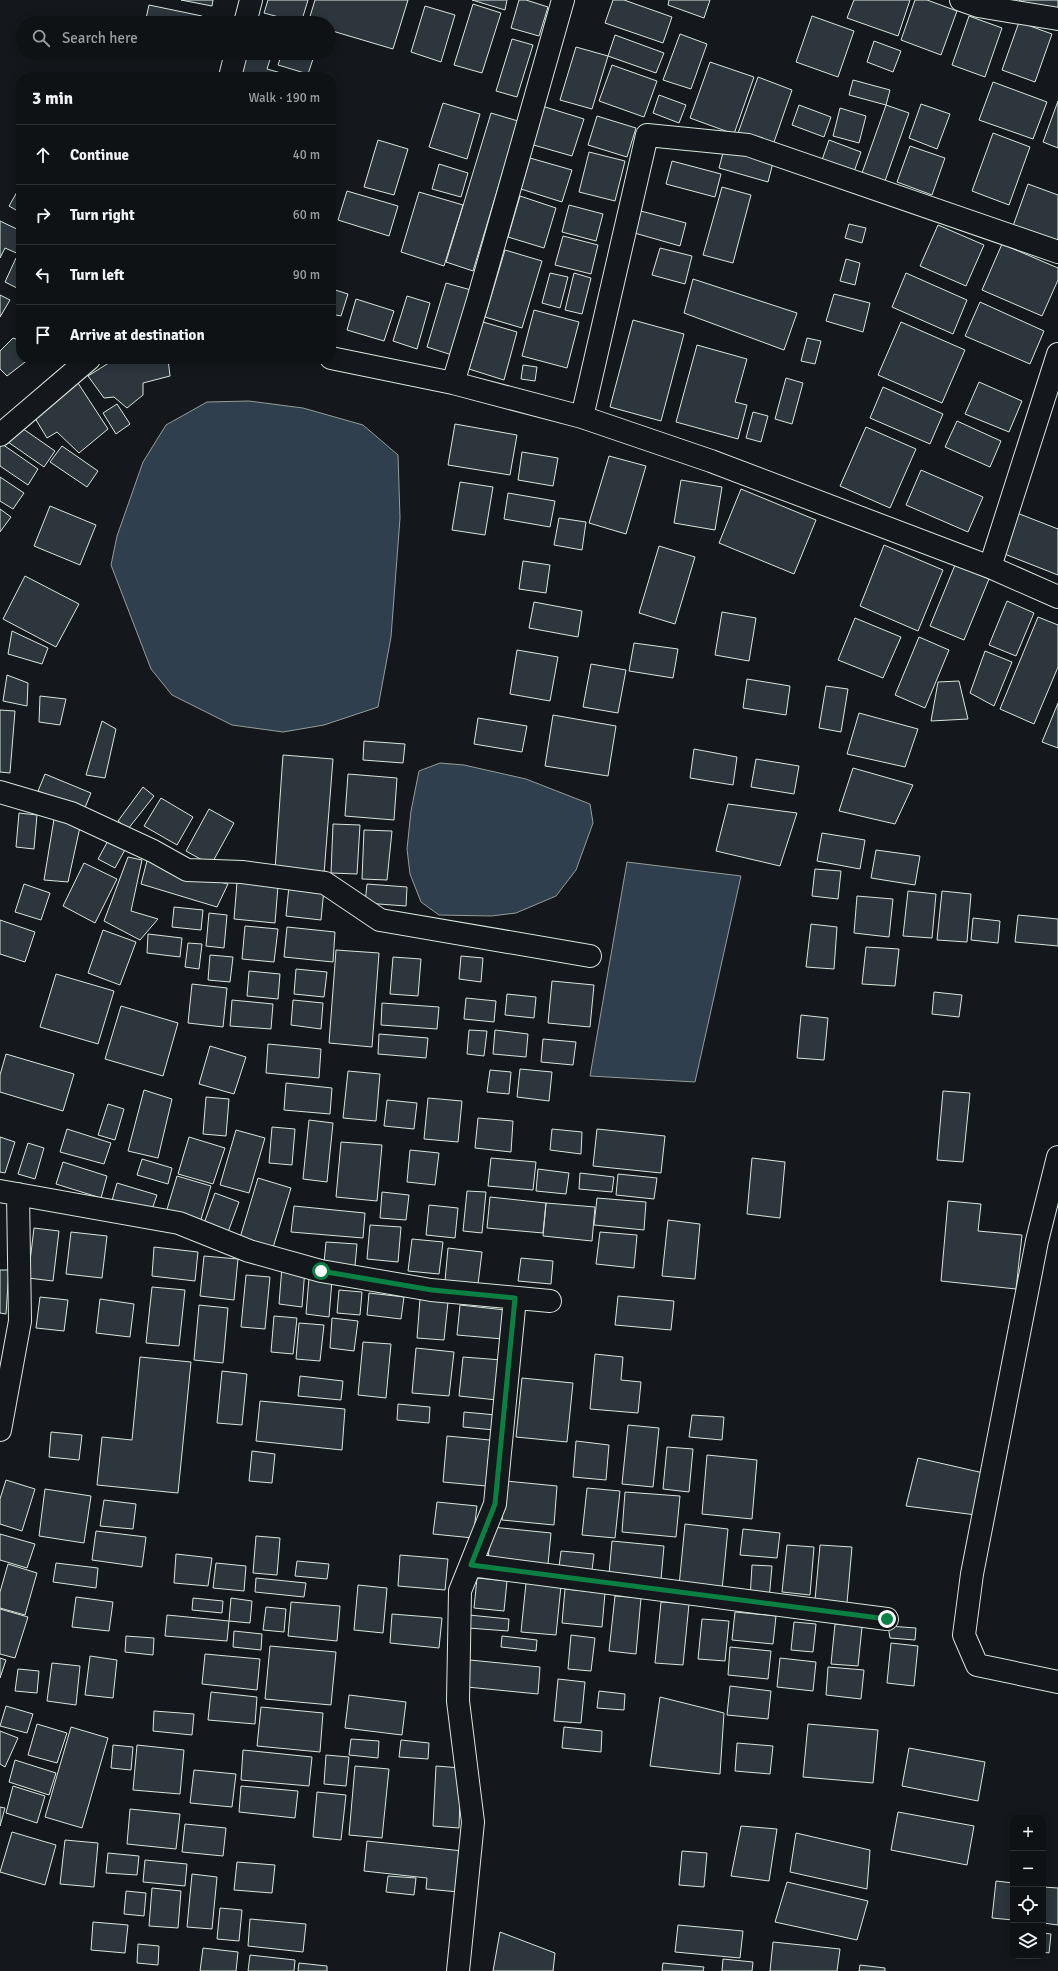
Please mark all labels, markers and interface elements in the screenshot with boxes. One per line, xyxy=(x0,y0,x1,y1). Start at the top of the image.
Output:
search box xyxy=(16,16,336,60)
icon: search xyxy=(30,27,52,49)
text: Search here xyxy=(62,29,138,47)
text: 3 min xyxy=(32,88,73,109)
text: Walk · 190 m xyxy=(249,90,320,106)
icon: ahead xyxy=(32,144,54,166)
text: Continue xyxy=(70,146,129,164)
text: 40 m xyxy=(293,147,320,163)
icon: right xyxy=(32,204,54,226)
text: Turn right xyxy=(70,206,135,224)
text: 60 m xyxy=(293,207,320,223)
icon: left xyxy=(32,264,54,286)
text: Turn left xyxy=(70,266,124,284)
text: 90 m xyxy=(293,267,320,283)
icon: arrive xyxy=(32,324,54,346)
text: Arrive at destination xyxy=(70,326,205,344)
route start xyxy=(312,1262,330,1280)
route end xyxy=(878,1610,896,1628)
map controls xyxy=(1010,1815,1046,1959)
button: + xyxy=(1010,1815,1046,1851)
button: − xyxy=(1010,1851,1046,1887)
button: locate xyxy=(1010,1887,1046,1923)
button: layers xyxy=(1010,1923,1046,1959)

